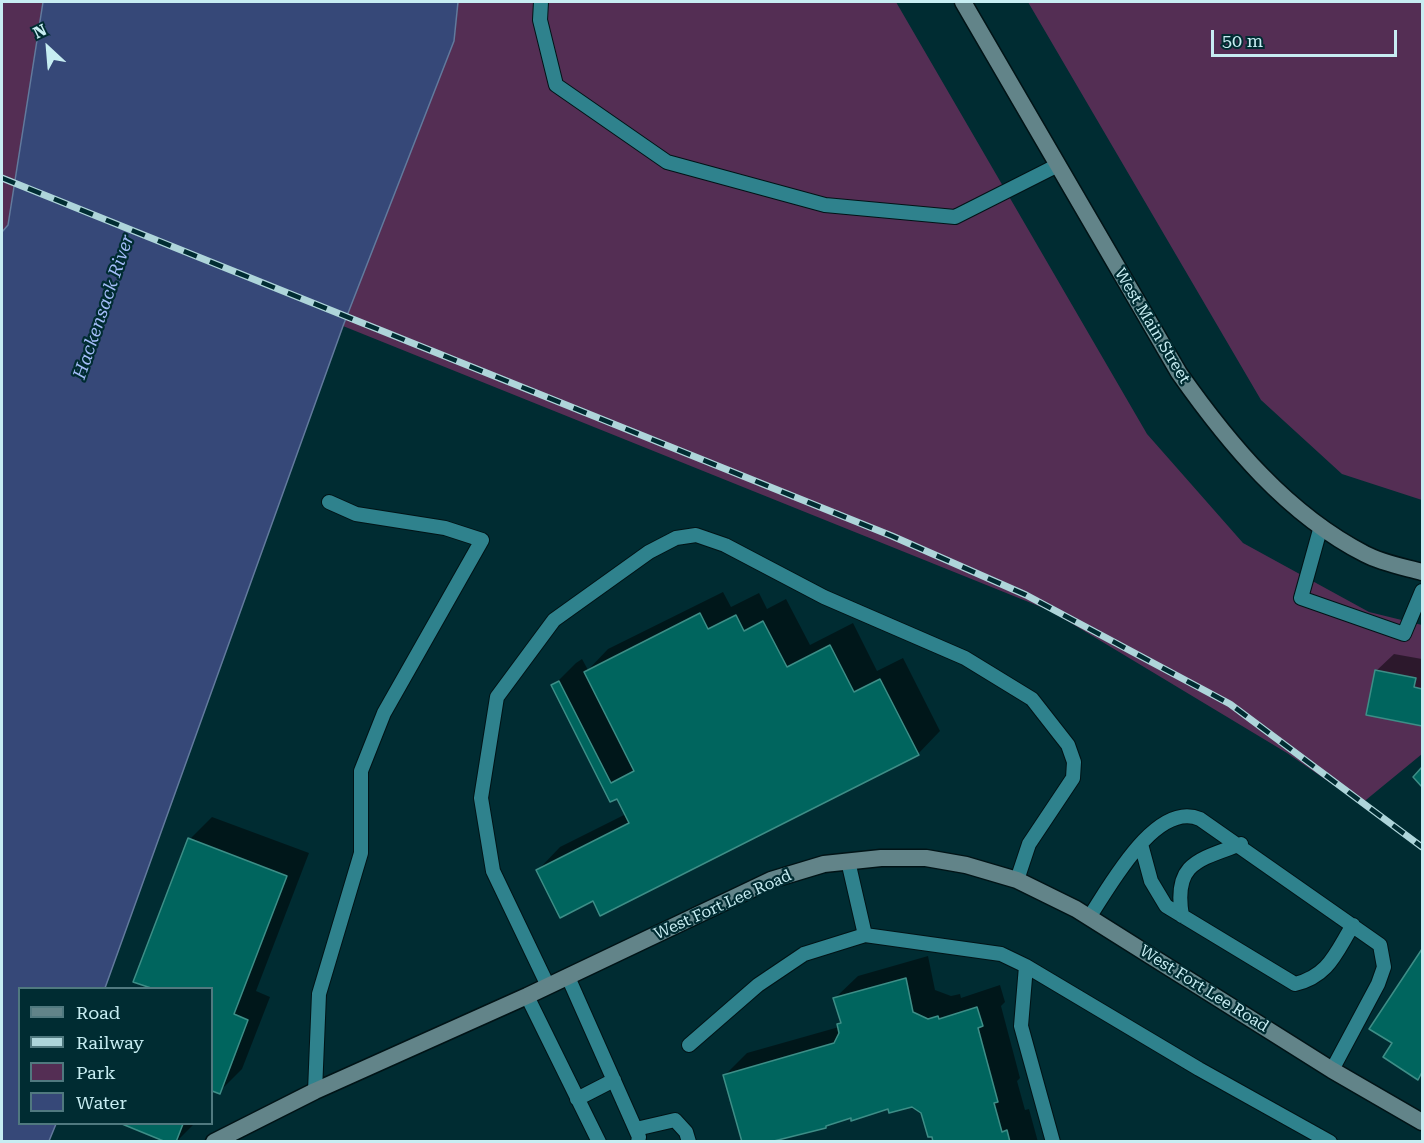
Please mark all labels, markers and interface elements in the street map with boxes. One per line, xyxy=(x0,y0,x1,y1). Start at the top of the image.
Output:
north arrow xyxy=(18,18,78,78)
scale bar xyxy=(1214,18,1400,56)
text: N xyxy=(30,20,50,43)
text: 50 m xyxy=(1222,30,1263,51)
water label: Hackensack River xyxy=(69,232,139,382)
street label: West Main Street xyxy=(1110,265,1194,387)
street label: West Fort Lee Road xyxy=(651,866,795,944)
street label: West Fort Lee Road xyxy=(1136,942,1272,1036)
legend xyxy=(18,987,213,1125)
text: Road xyxy=(76,1002,120,1023)
text: Railway xyxy=(76,1032,144,1053)
text: Park xyxy=(76,1062,116,1083)
text: Water xyxy=(76,1092,127,1113)

